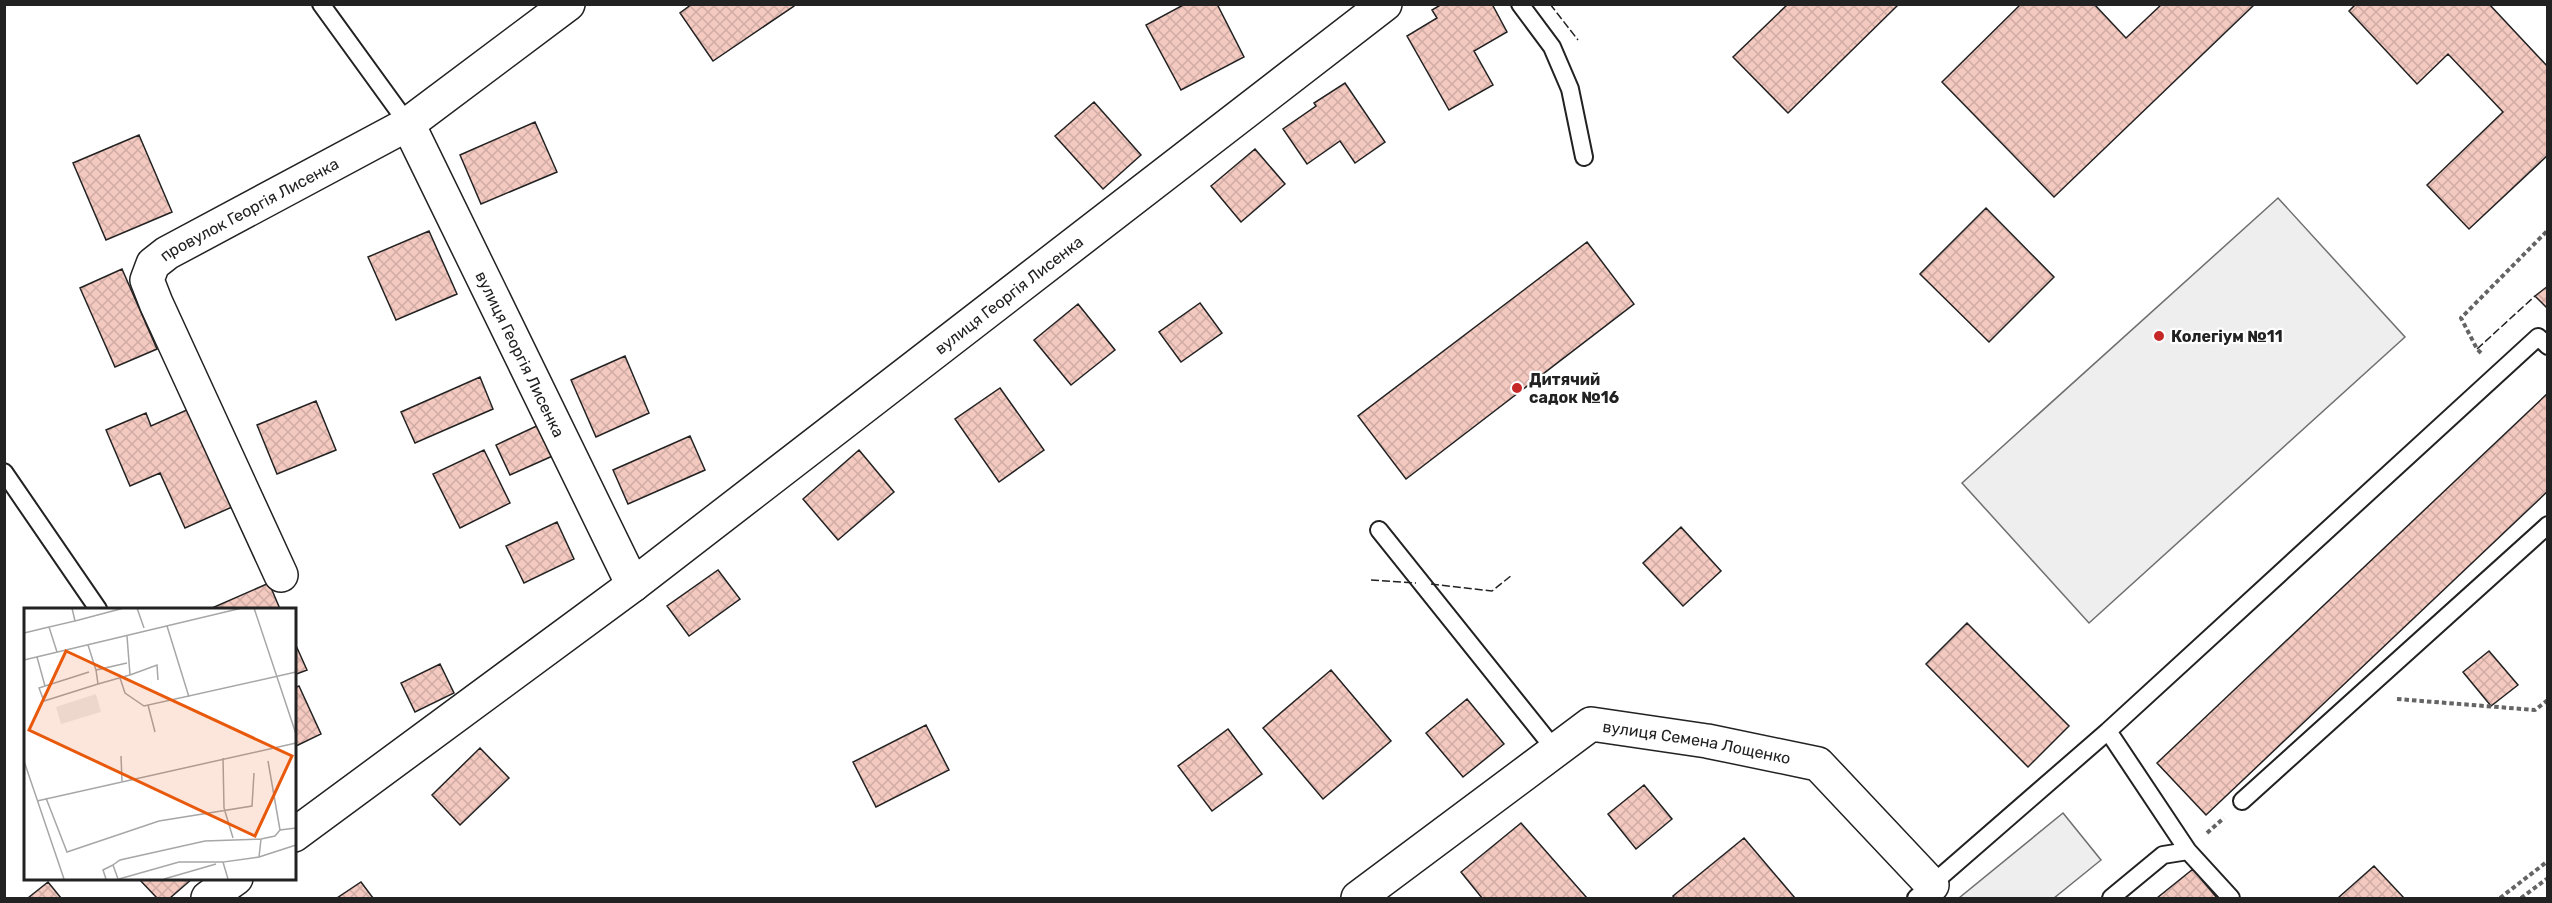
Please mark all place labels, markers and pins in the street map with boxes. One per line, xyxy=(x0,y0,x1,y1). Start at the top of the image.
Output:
place label: Колегіум №11 xyxy=(2171,327,2283,346)
marker: Колегіум №11 xyxy=(2152,329,2166,343)
place label: Дитячий садок №16 xyxy=(1529,370,1619,407)
marker: Дитячий садок №16 xyxy=(1510,381,1524,395)

